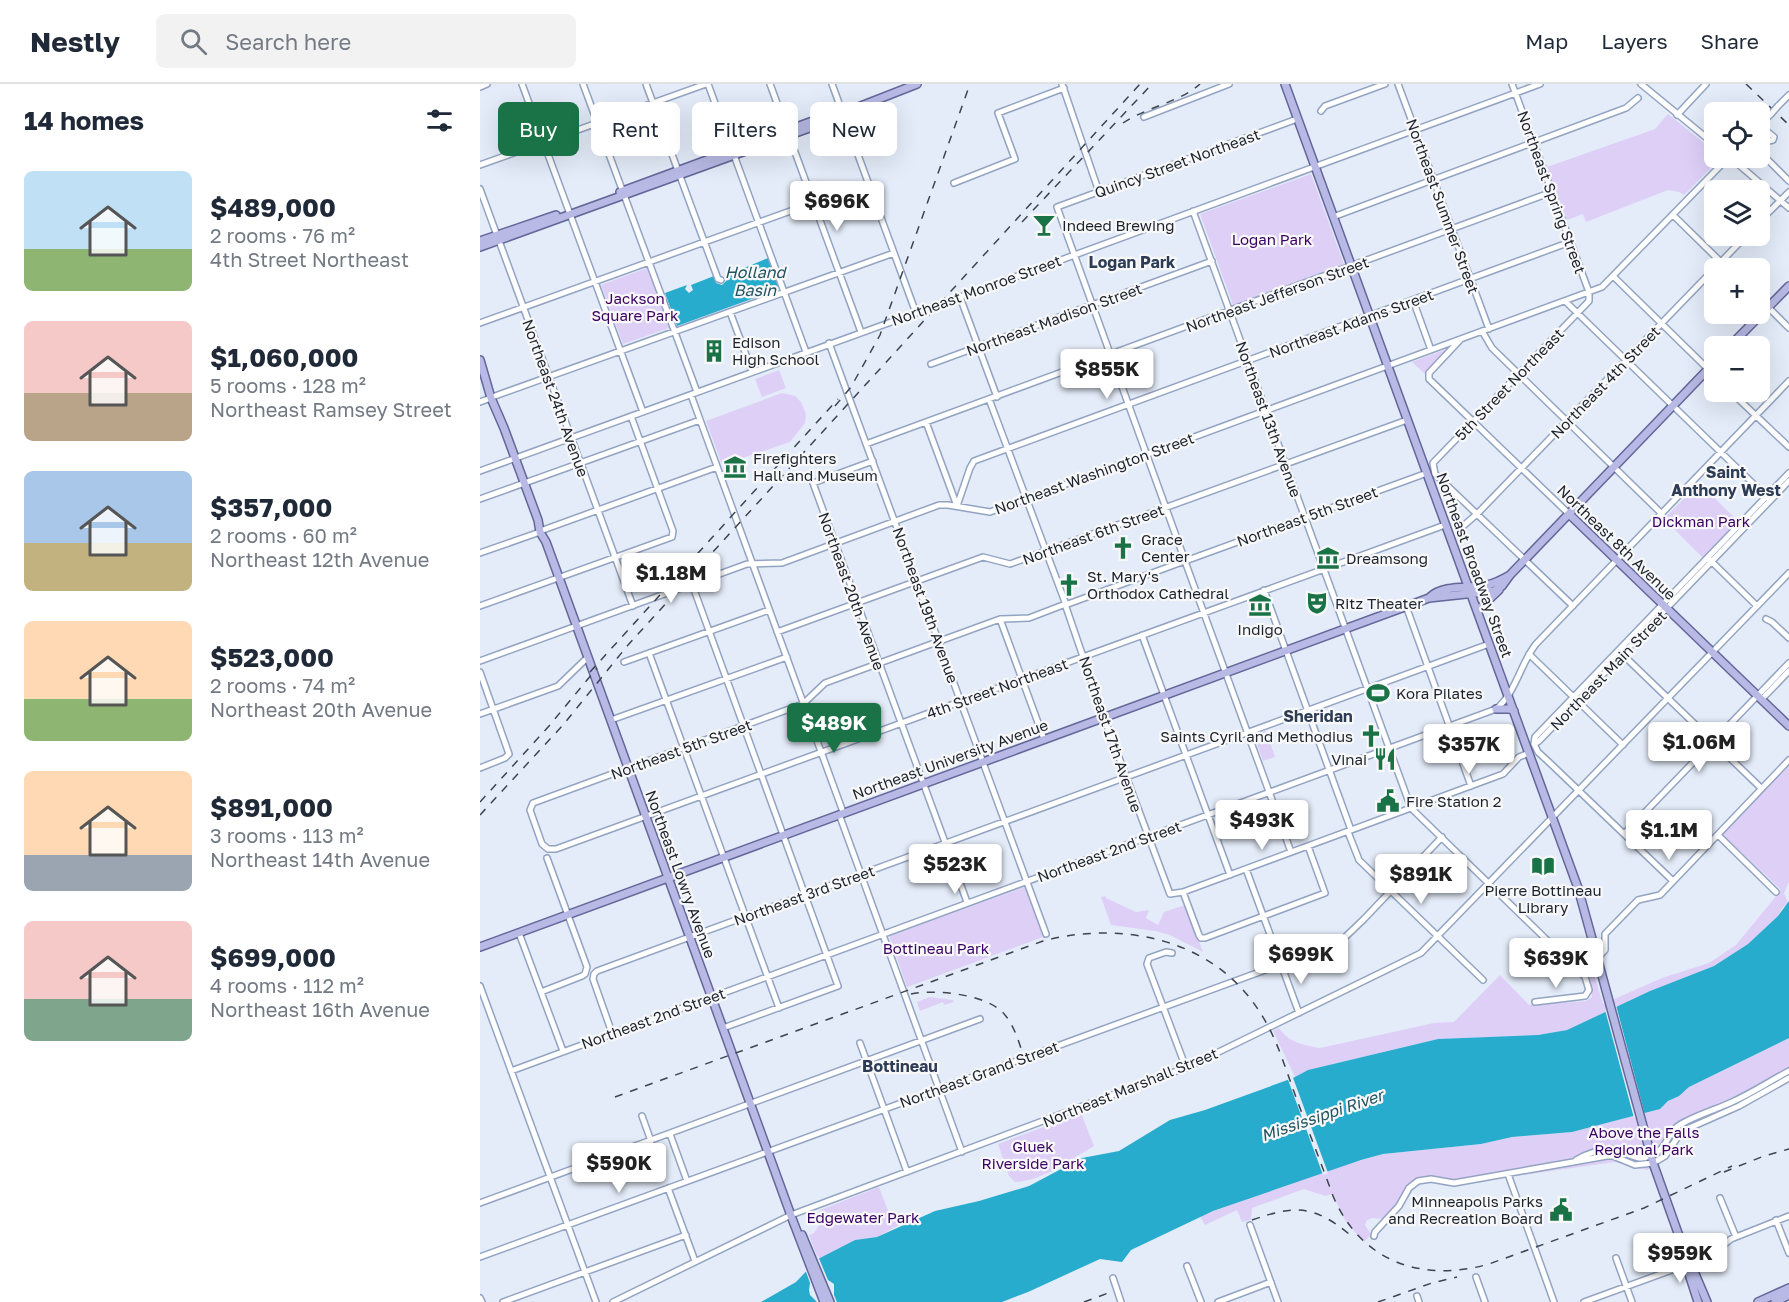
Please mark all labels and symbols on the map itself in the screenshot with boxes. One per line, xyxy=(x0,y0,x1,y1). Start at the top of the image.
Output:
street label: Northeast Spring Street xyxy=(1514,108,1590,276)
street label: Northeast Summer Street xyxy=(1403,116,1483,296)
street label: Quincy Street Northeast xyxy=(1092,125,1262,201)
pin: $696K xyxy=(795,181,879,232)
bar icon: Indeed Brewing xyxy=(1031,212,1057,238)
place label: Indeed Brewing xyxy=(1062,216,1174,234)
park label: Logan Park xyxy=(1232,230,1313,248)
street label: Northeast Monroe Street xyxy=(889,251,1063,329)
district label: Logan Park xyxy=(1089,252,1176,272)
street label: Northeast Jefferson Street xyxy=(1183,252,1371,336)
water label: Holland Basin xyxy=(725,262,788,300)
street label: Northeast Madison Street xyxy=(964,279,1144,359)
street label: Northeast Adams Street xyxy=(1266,285,1436,361)
park label: Jackson Square Park xyxy=(591,289,679,324)
street label: Northeast 24th Avenue xyxy=(519,317,593,480)
street label: Northeast 4th Street xyxy=(1547,322,1663,442)
street label: 5th Street Northeast xyxy=(1451,324,1567,444)
place label: Edison High School xyxy=(732,333,820,368)
building icon: Edison High School xyxy=(701,338,727,364)
street label: Northeast 13th Avenue xyxy=(1232,339,1306,500)
pin: $855K xyxy=(1065,349,1149,400)
street label: Northeast Washington Street xyxy=(992,428,1196,518)
place label: Firefighters Hall and Museum xyxy=(753,449,878,484)
museum icon: Firefighters Hall and Museum xyxy=(722,454,748,480)
district label: Saint Anthony West xyxy=(1671,462,1781,500)
street label: Northeast Broadway Street xyxy=(1433,470,1517,660)
street label: Northeast 8th Avenue xyxy=(1554,481,1680,603)
street label: Northeast 5th Street xyxy=(1234,482,1380,550)
street label: Northeast 6th Street xyxy=(1020,500,1166,568)
street label: Northeast 20th Avenue xyxy=(815,510,889,673)
park label: Dickman Park xyxy=(1652,512,1751,530)
street label: Northeast 19th Avenue xyxy=(889,524,963,686)
place label: Grace Center xyxy=(1141,530,1190,565)
church icon: Grace Center xyxy=(1110,535,1136,561)
museum icon: Dreamsong xyxy=(1315,545,1341,571)
place label: Dreamsong xyxy=(1346,549,1428,567)
pin: $1.18M xyxy=(622,553,720,604)
place label: St. Mary's Orthodox Cathedral xyxy=(1087,567,1229,602)
church icon: St. Mary's Orthodox Cathedral xyxy=(1056,572,1082,598)
theatre icon: Ritz Theater xyxy=(1304,590,1330,616)
museum icon: Indigo xyxy=(1247,592,1273,618)
place label: Ritz Theater xyxy=(1335,594,1423,612)
street label: Northeast Main Street xyxy=(1546,606,1670,734)
place label: Indigo xyxy=(1237,620,1283,638)
street label: 4th Street Northeast xyxy=(924,654,1070,722)
street label: Northeast 17th Avenue xyxy=(1076,654,1146,815)
sports icon: Kora Pilates xyxy=(1365,680,1391,706)
place label: Kora Pilates xyxy=(1396,684,1483,702)
pin: $489K xyxy=(792,703,876,754)
district label: Sheridan xyxy=(1283,706,1353,726)
street label: Northeast 5th Street xyxy=(608,715,754,783)
street label: Northeast University Avenue xyxy=(850,715,1051,803)
pin: $1.06M xyxy=(1650,722,1748,773)
church icon: Saints Cyril and Methodius xyxy=(1358,723,1384,749)
pin: $357K xyxy=(1427,724,1511,775)
place label: Saints Cyril and Methodius xyxy=(1160,727,1353,745)
restaurant icon: Vinai xyxy=(1372,746,1398,772)
place label: Vinai xyxy=(1331,750,1367,768)
street label: Northeast Lowry Avenue xyxy=(642,788,720,961)
public building icon: Fire Station 2 xyxy=(1375,788,1401,814)
place label: Fire Station 2 xyxy=(1406,792,1501,810)
pin: $493K xyxy=(1220,800,1304,851)
pin: $1.1M xyxy=(1627,810,1711,861)
street label: Northeast 2nd Street xyxy=(1035,817,1183,885)
pin: $523K xyxy=(913,844,997,895)
library icon: Pierre Bottineau Library xyxy=(1530,853,1556,879)
pin: $891K xyxy=(1379,854,1463,905)
street label: Northeast 3rd Street xyxy=(731,861,877,929)
place label: Pierre Bottineau Library xyxy=(1485,881,1601,916)
pin: $699K xyxy=(1259,934,1343,985)
pin: $639K xyxy=(1514,938,1598,989)
park label: Bottineau Park xyxy=(883,939,990,957)
street label: Northeast 2nd Street xyxy=(579,984,727,1052)
street label: Northeast Grand Street xyxy=(897,1037,1061,1111)
street label: Northeast Marshall Street xyxy=(1040,1044,1220,1130)
district label: Bottineau xyxy=(862,1056,938,1076)
water label: Mississippi River xyxy=(1258,1084,1388,1145)
park label: Above the Falls Regional Park xyxy=(1589,1123,1699,1158)
park label: Gluek Riverside Park xyxy=(982,1137,1085,1172)
pin: $590K xyxy=(577,1143,661,1194)
place label: Minneapolis Parks and Recreation Board xyxy=(1388,1192,1543,1227)
public building icon: Minneapolis Parks and Recreation Board xyxy=(1548,1197,1574,1223)
park label: Edgewater Park xyxy=(807,1208,920,1226)
pin: $959K xyxy=(1638,1233,1722,1284)

